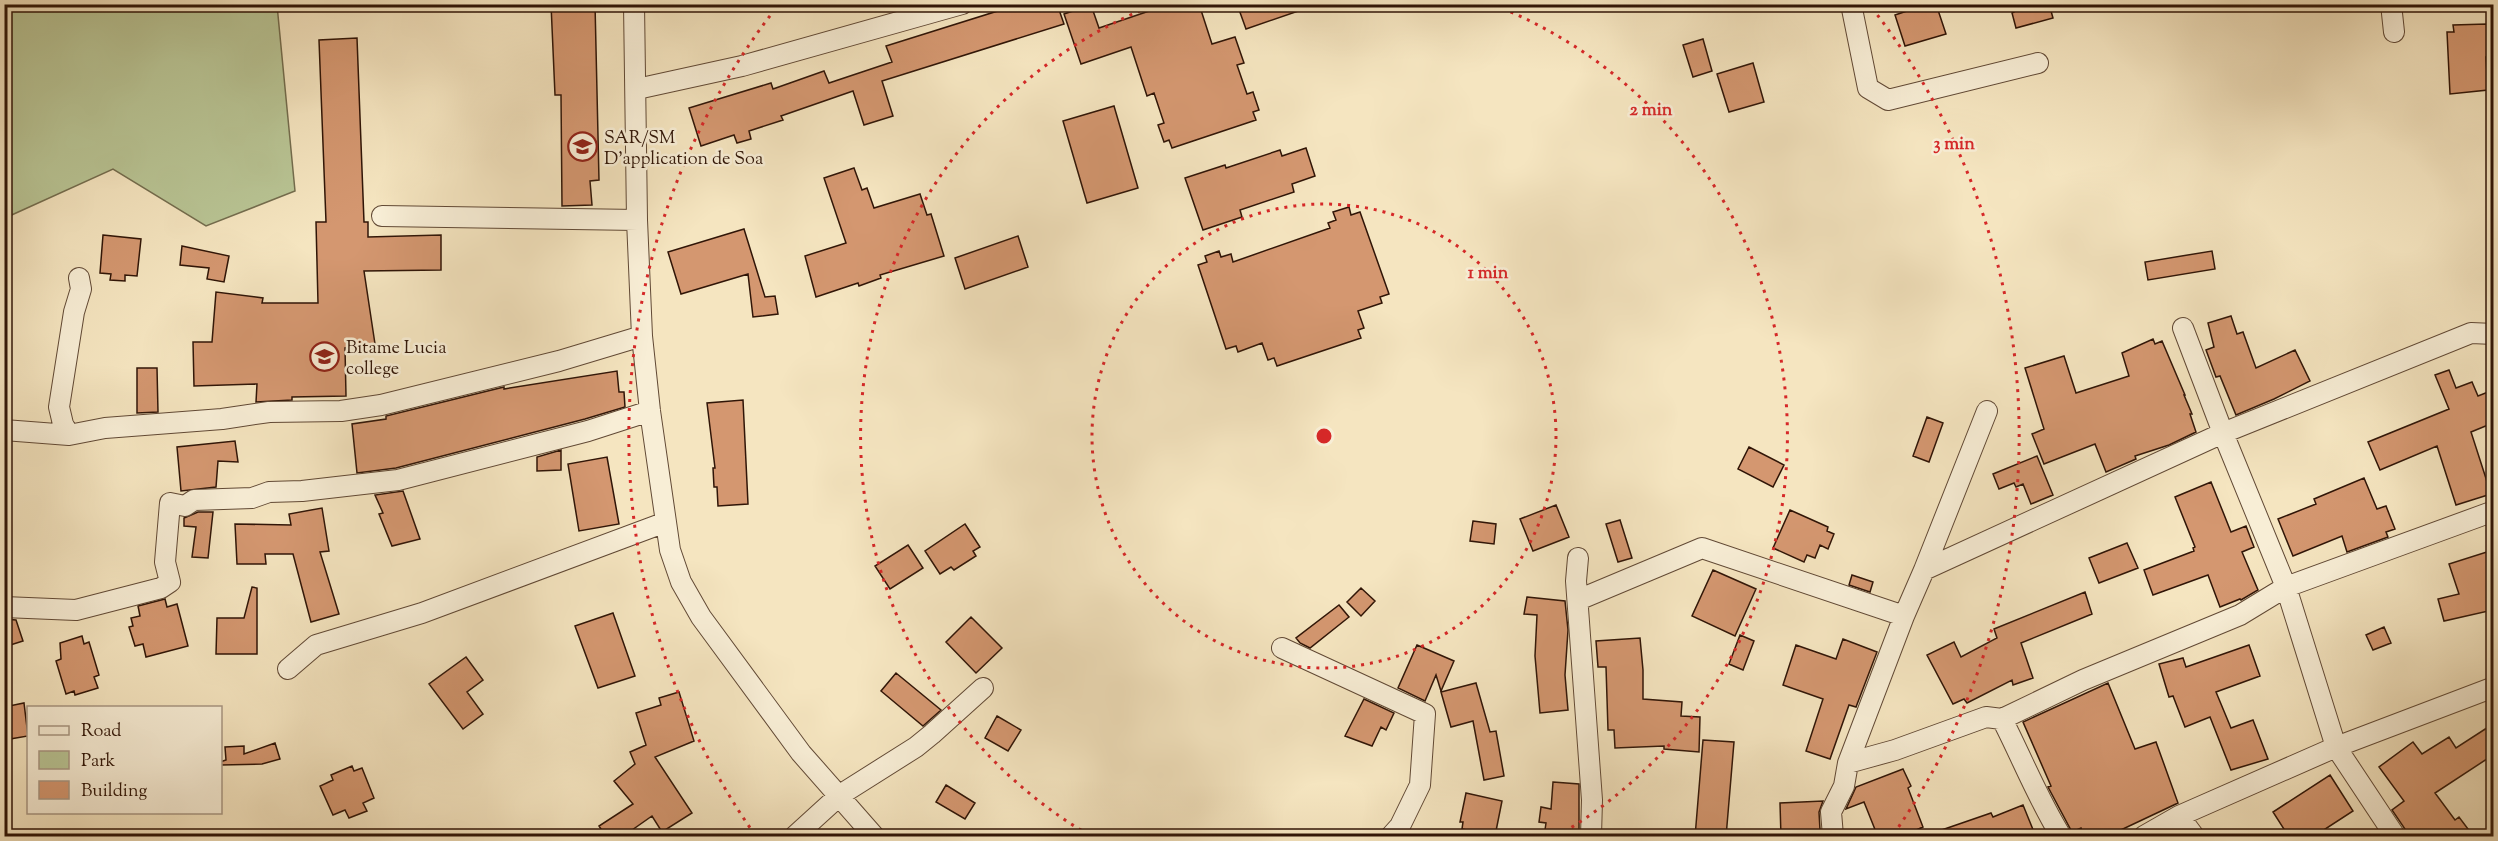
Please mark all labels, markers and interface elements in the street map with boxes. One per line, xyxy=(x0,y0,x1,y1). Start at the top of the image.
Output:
text: 2 min xyxy=(1630,98,1673,124)
place label: SAR/SM D'application de Soa xyxy=(604,126,763,173)
school or university icon: SAR/SM D'application de Soa xyxy=(567,131,599,163)
text: 3 min xyxy=(1933,132,1975,158)
text: 1 min xyxy=(1468,261,1509,287)
place label: Bitame Lucia college xyxy=(346,336,447,383)
school or university icon: Bitame Lucia college xyxy=(309,341,341,373)
centre of rings xyxy=(1314,426,1334,446)
legend xyxy=(27,706,222,814)
text: Road xyxy=(81,719,121,745)
text: Park xyxy=(81,749,116,775)
text: Building xyxy=(81,779,147,805)

